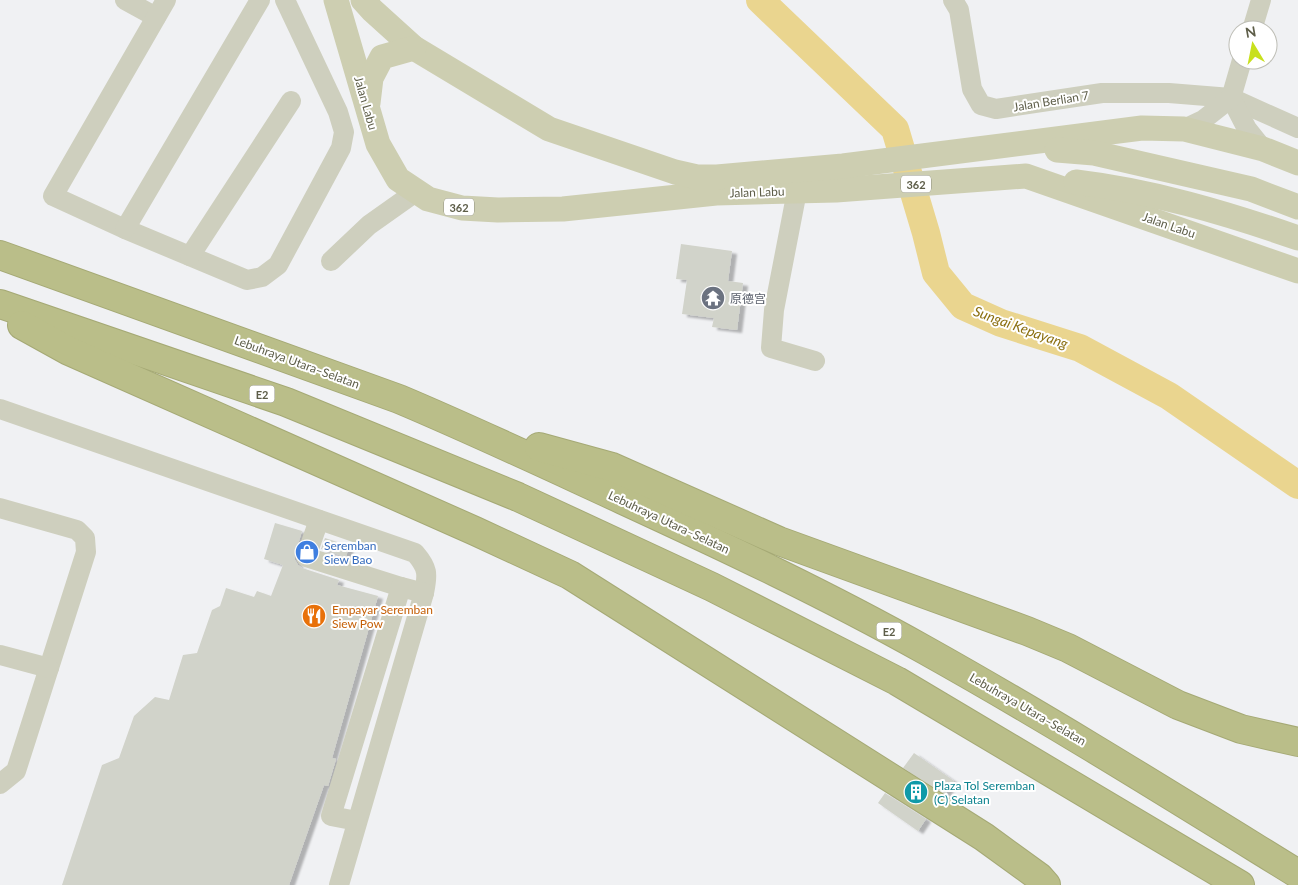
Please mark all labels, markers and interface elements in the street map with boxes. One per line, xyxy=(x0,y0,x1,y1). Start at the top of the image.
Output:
north arrow xyxy=(1228,20,1278,70)
text: N xyxy=(1244,22,1257,41)
street label: Jalan Labu xyxy=(351,75,381,131)
street label: Jalan Berlian 7 xyxy=(1012,88,1090,114)
road number: 362 xyxy=(901,175,931,192)
street label: Jalan Labu xyxy=(729,184,785,200)
road number: 362 xyxy=(444,198,474,216)
street label: Jalan Labu xyxy=(1141,209,1197,241)
temple icon: 原德宫 xyxy=(700,285,726,311)
place label: 原德宫 xyxy=(730,291,766,306)
water label: Sungai Kepayang xyxy=(971,302,1071,352)
street label: Lebuhraya Utara–Selatan xyxy=(232,332,362,392)
road number: E2 xyxy=(250,386,274,402)
street label: Lebuhraya Utara–Selatan xyxy=(606,487,732,557)
place label: Seremban Siew Bao xyxy=(324,538,377,567)
shop icon: Seremban Siew Bao xyxy=(294,539,320,565)
place label: Empayar Seremban Siew Pow xyxy=(332,602,433,631)
restaurant icon: Empayar Seremban Siew Pow xyxy=(301,603,327,629)
road number: E2 xyxy=(876,622,902,640)
street label: Lebuhraya Utara–Selatan xyxy=(967,670,1089,748)
place label: Plaza Tol Seremban (C) Selatan xyxy=(934,778,1035,807)
building icon: Plaza Tol Seremban (C) Selatan xyxy=(903,779,929,805)

